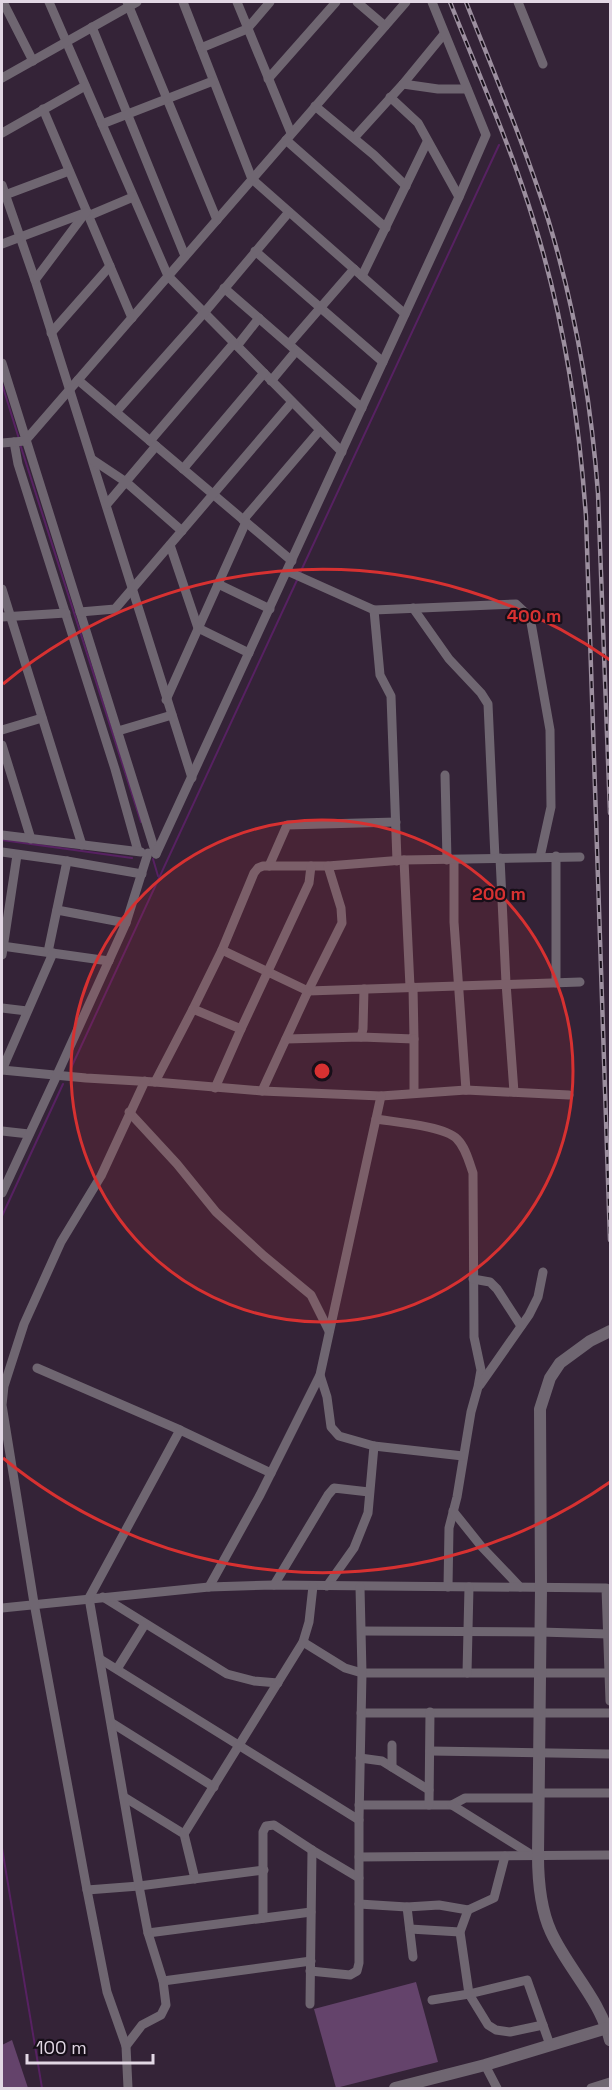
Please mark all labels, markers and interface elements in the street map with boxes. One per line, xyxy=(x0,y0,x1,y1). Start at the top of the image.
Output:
text: 400 m xyxy=(507,604,561,627)
text: 200 m xyxy=(472,882,526,905)
centre of rings xyxy=(312,1061,332,1081)
scale bar xyxy=(27,2027,153,2065)
text: 100 m xyxy=(36,2036,87,2059)

